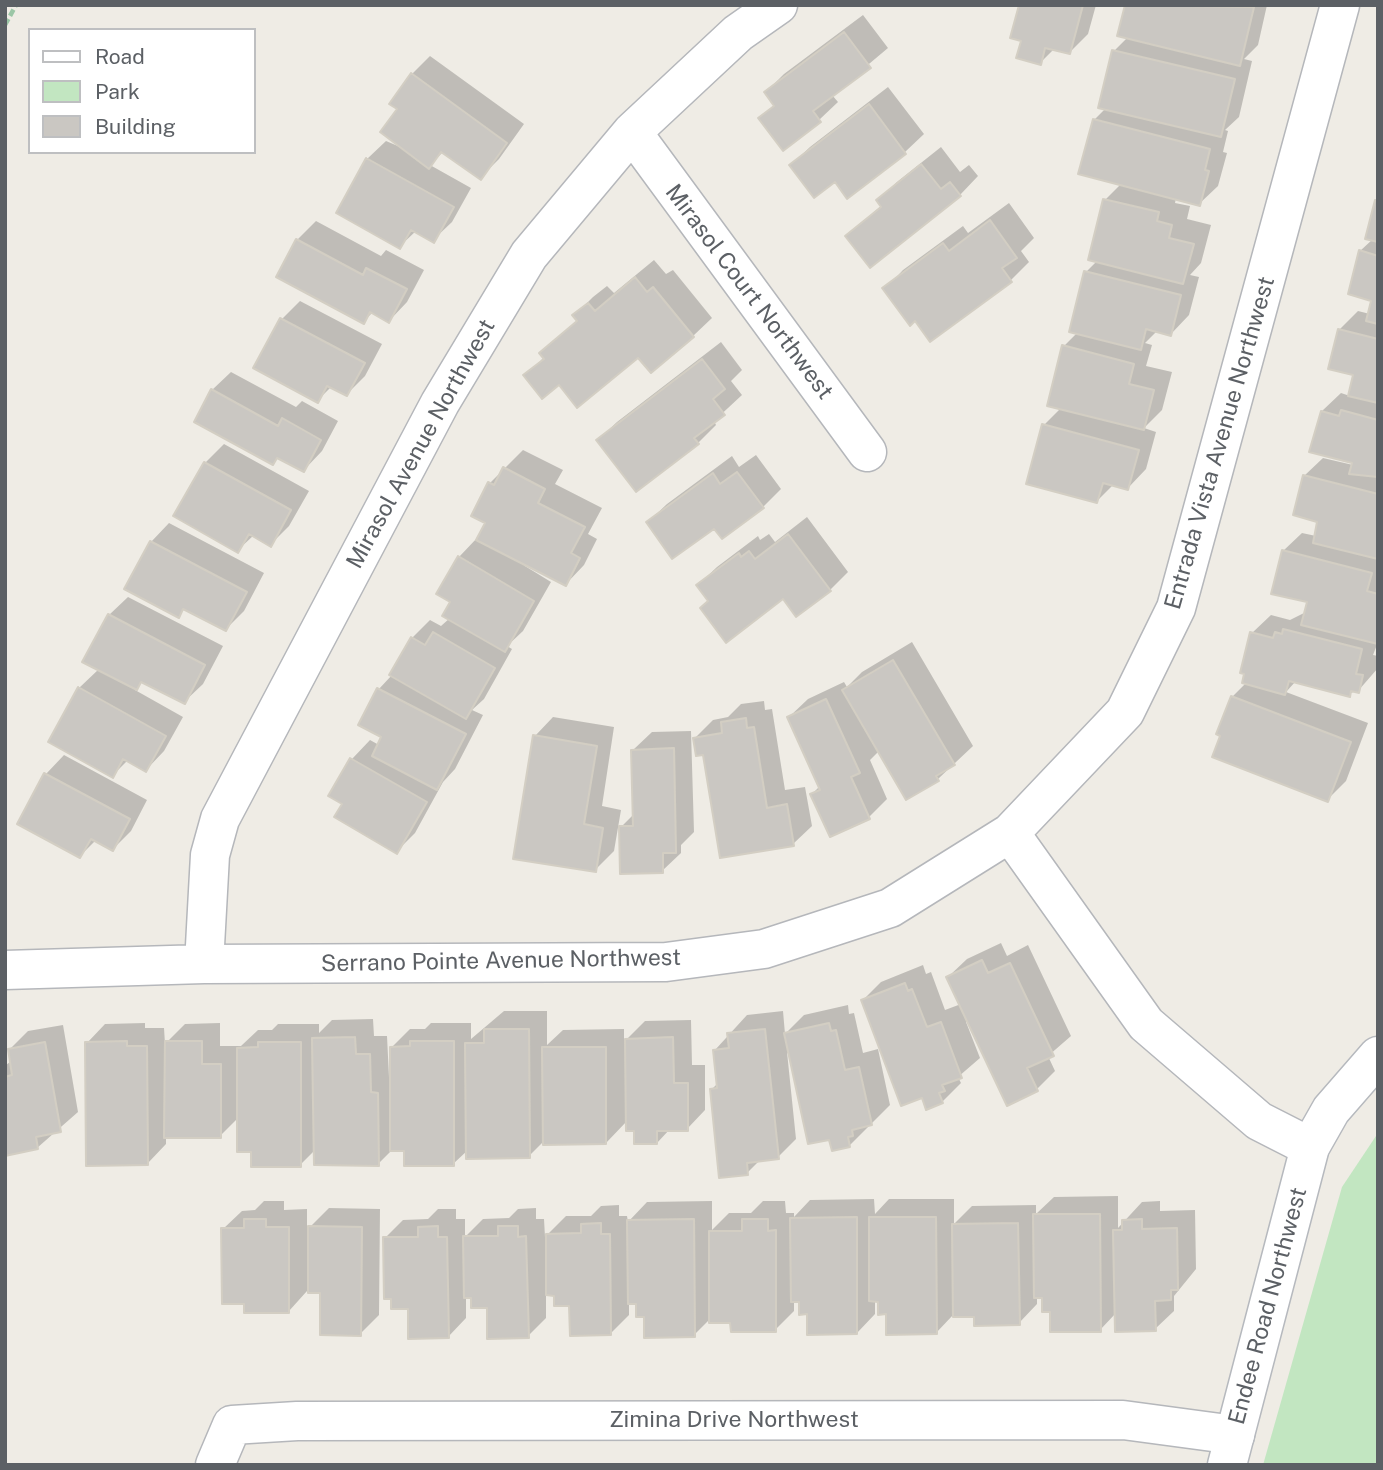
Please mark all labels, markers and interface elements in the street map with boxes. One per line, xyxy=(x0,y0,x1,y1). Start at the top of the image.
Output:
legend xyxy=(28,28,256,154)
text: Road xyxy=(95,44,145,69)
text: Park xyxy=(95,79,140,104)
text: Building xyxy=(95,114,176,139)
street label: Mirasol Court Northwest xyxy=(659,179,839,405)
street label: Entrada Vista Avenue Northwest xyxy=(1159,273,1281,613)
street label: Mirasol Avenue Northwest xyxy=(341,315,501,573)
street label: Serrano Pointe Avenue Northwest xyxy=(321,944,681,978)
street label: Endee Road Northwest xyxy=(1223,1184,1313,1428)
street label: Zimina Drive Northwest xyxy=(609,1406,859,1434)

